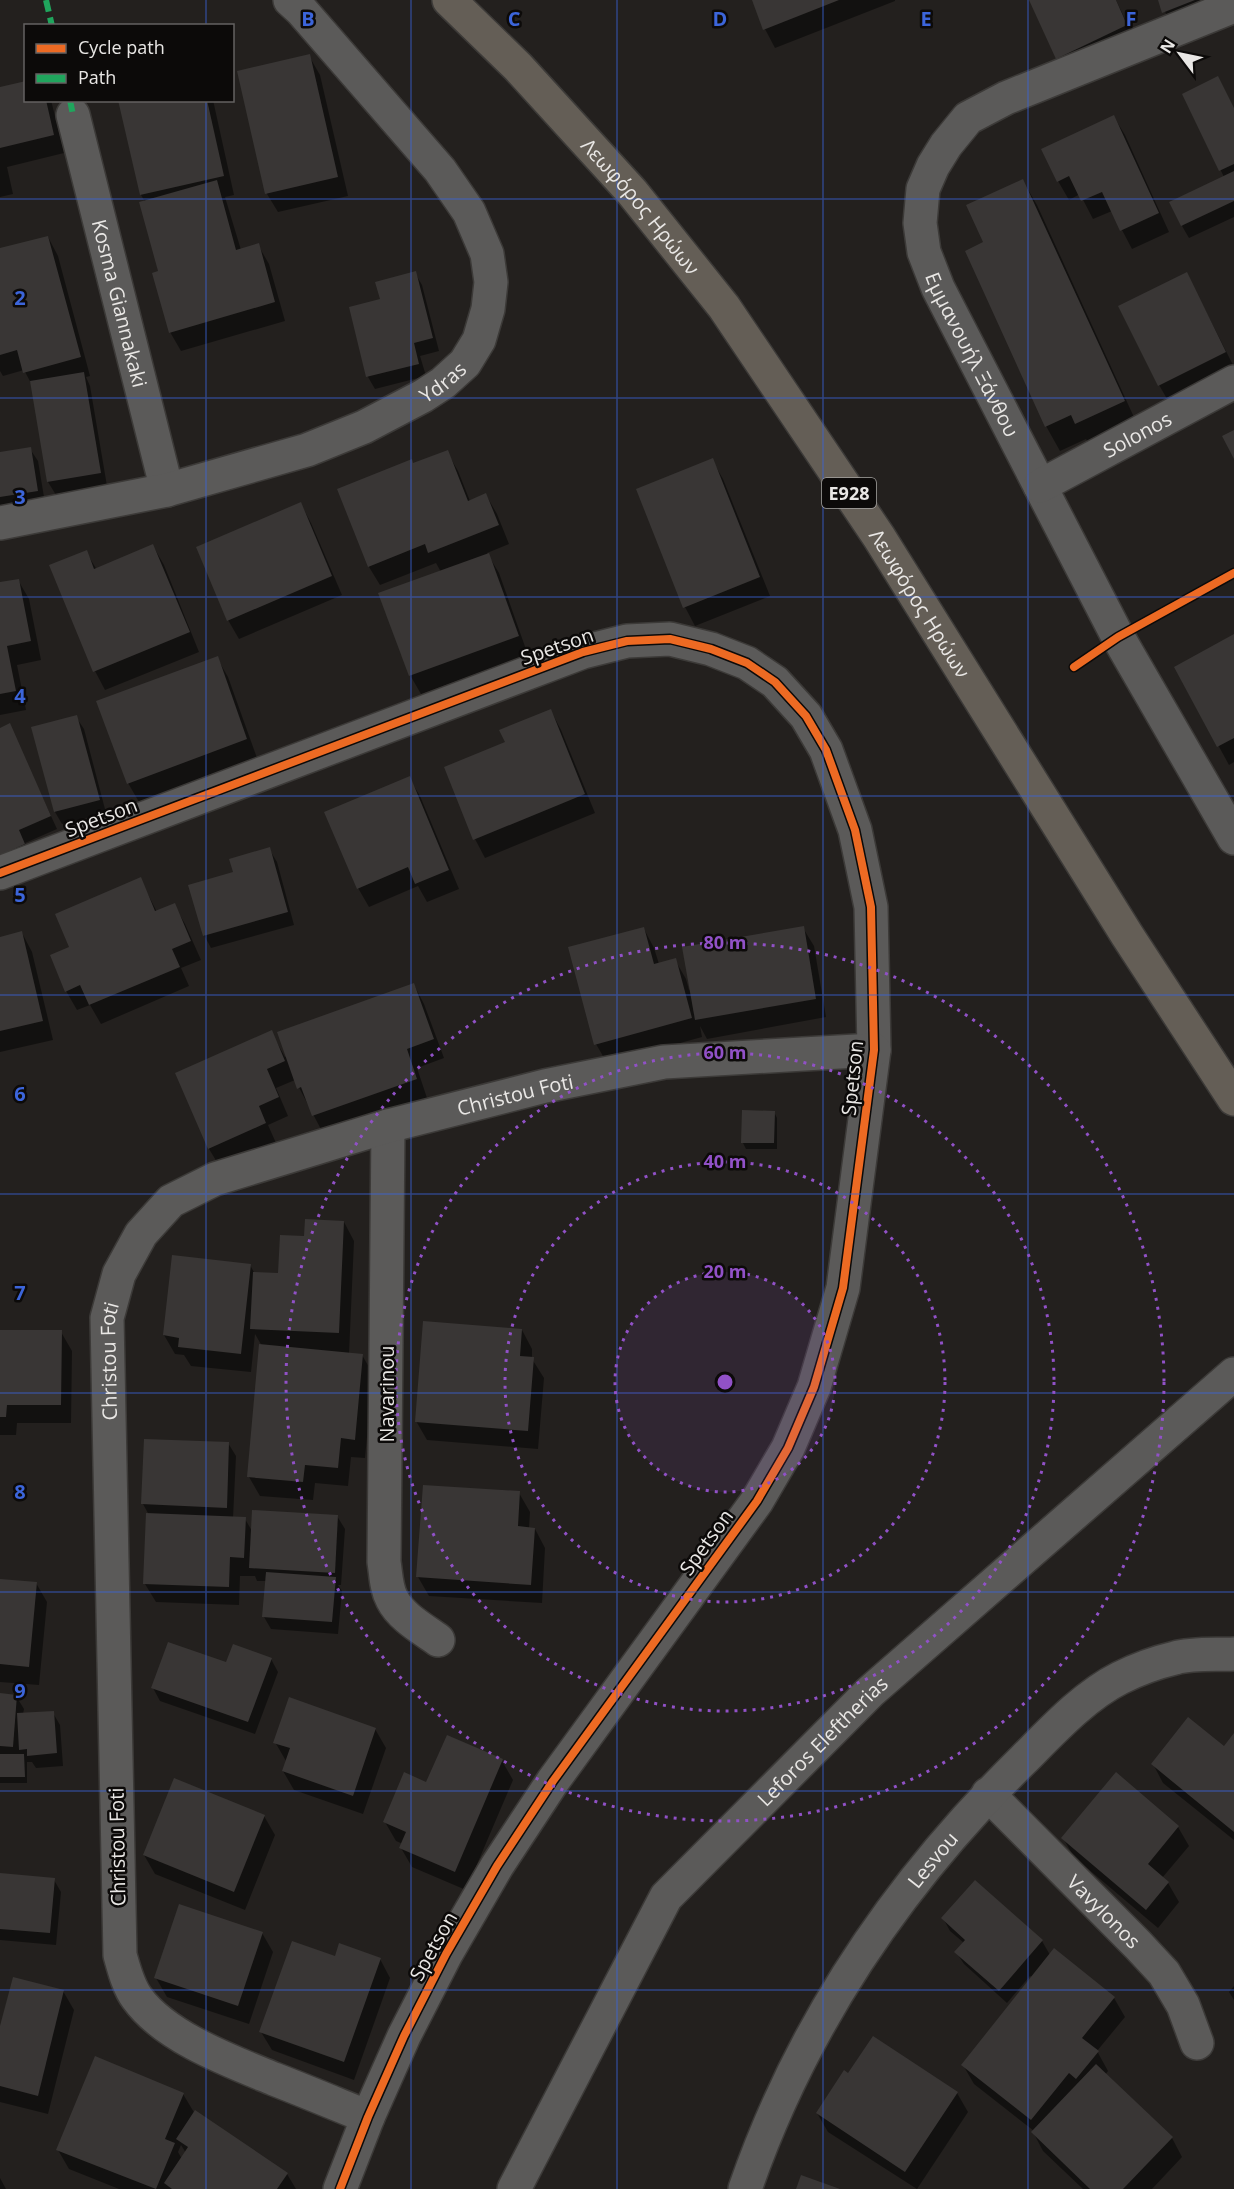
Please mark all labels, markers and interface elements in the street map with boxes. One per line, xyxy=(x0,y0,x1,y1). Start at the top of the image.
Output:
text: B xyxy=(301,5,315,32)
text: C xyxy=(508,5,521,32)
text: D xyxy=(713,5,727,32)
text: E xyxy=(920,5,932,32)
text: F xyxy=(1126,5,1136,32)
legend xyxy=(24,24,234,102)
north arrow xyxy=(1150,24,1210,84)
text: Cycle path xyxy=(78,35,165,59)
text: N xyxy=(1155,35,1180,57)
text: Path xyxy=(78,65,116,89)
street label: Λεωφόρος Ηρώων xyxy=(576,132,706,280)
street label: Kosma Giannakaki xyxy=(86,216,154,390)
street label: Εμμανουήλ Ξάνθου xyxy=(920,268,1026,441)
text: 2 xyxy=(14,284,26,311)
street label: Ydras xyxy=(414,355,472,408)
street label: Solonos xyxy=(1098,405,1176,463)
road number: E928 xyxy=(822,478,876,508)
text: 3 xyxy=(14,483,26,510)
street label: Λεωφόρος Ηρώων xyxy=(864,523,977,683)
street label: Spetson xyxy=(517,621,597,671)
text: 4 xyxy=(14,682,26,709)
street label: Spetson xyxy=(61,791,141,843)
text: 5 xyxy=(14,881,26,908)
text: 80 m xyxy=(704,930,746,954)
street label: Spetson xyxy=(835,1039,869,1117)
text: 60 m xyxy=(704,1040,746,1064)
street label: Christou Foti xyxy=(454,1067,575,1121)
text: 6 xyxy=(14,1080,26,1107)
text: 40 m xyxy=(704,1149,746,1173)
text: 20 m xyxy=(704,1259,746,1283)
text: 7 xyxy=(14,1279,26,1306)
street label: Christou Foti xyxy=(93,1299,124,1421)
street label: Navarinou xyxy=(373,1345,400,1443)
centre of rings xyxy=(715,1372,735,1392)
text: 8 xyxy=(14,1478,26,1505)
street label: Spetson xyxy=(673,1504,739,1580)
street label: Leforos Eleftherias xyxy=(751,1670,893,1812)
text: 9 xyxy=(14,1677,26,1704)
street label: Christou Foti xyxy=(102,1787,132,1907)
street label: Lesvou xyxy=(901,1826,963,1893)
street label: Vavylonos xyxy=(1062,1868,1147,1954)
street label: Spetson xyxy=(403,1906,463,1986)

